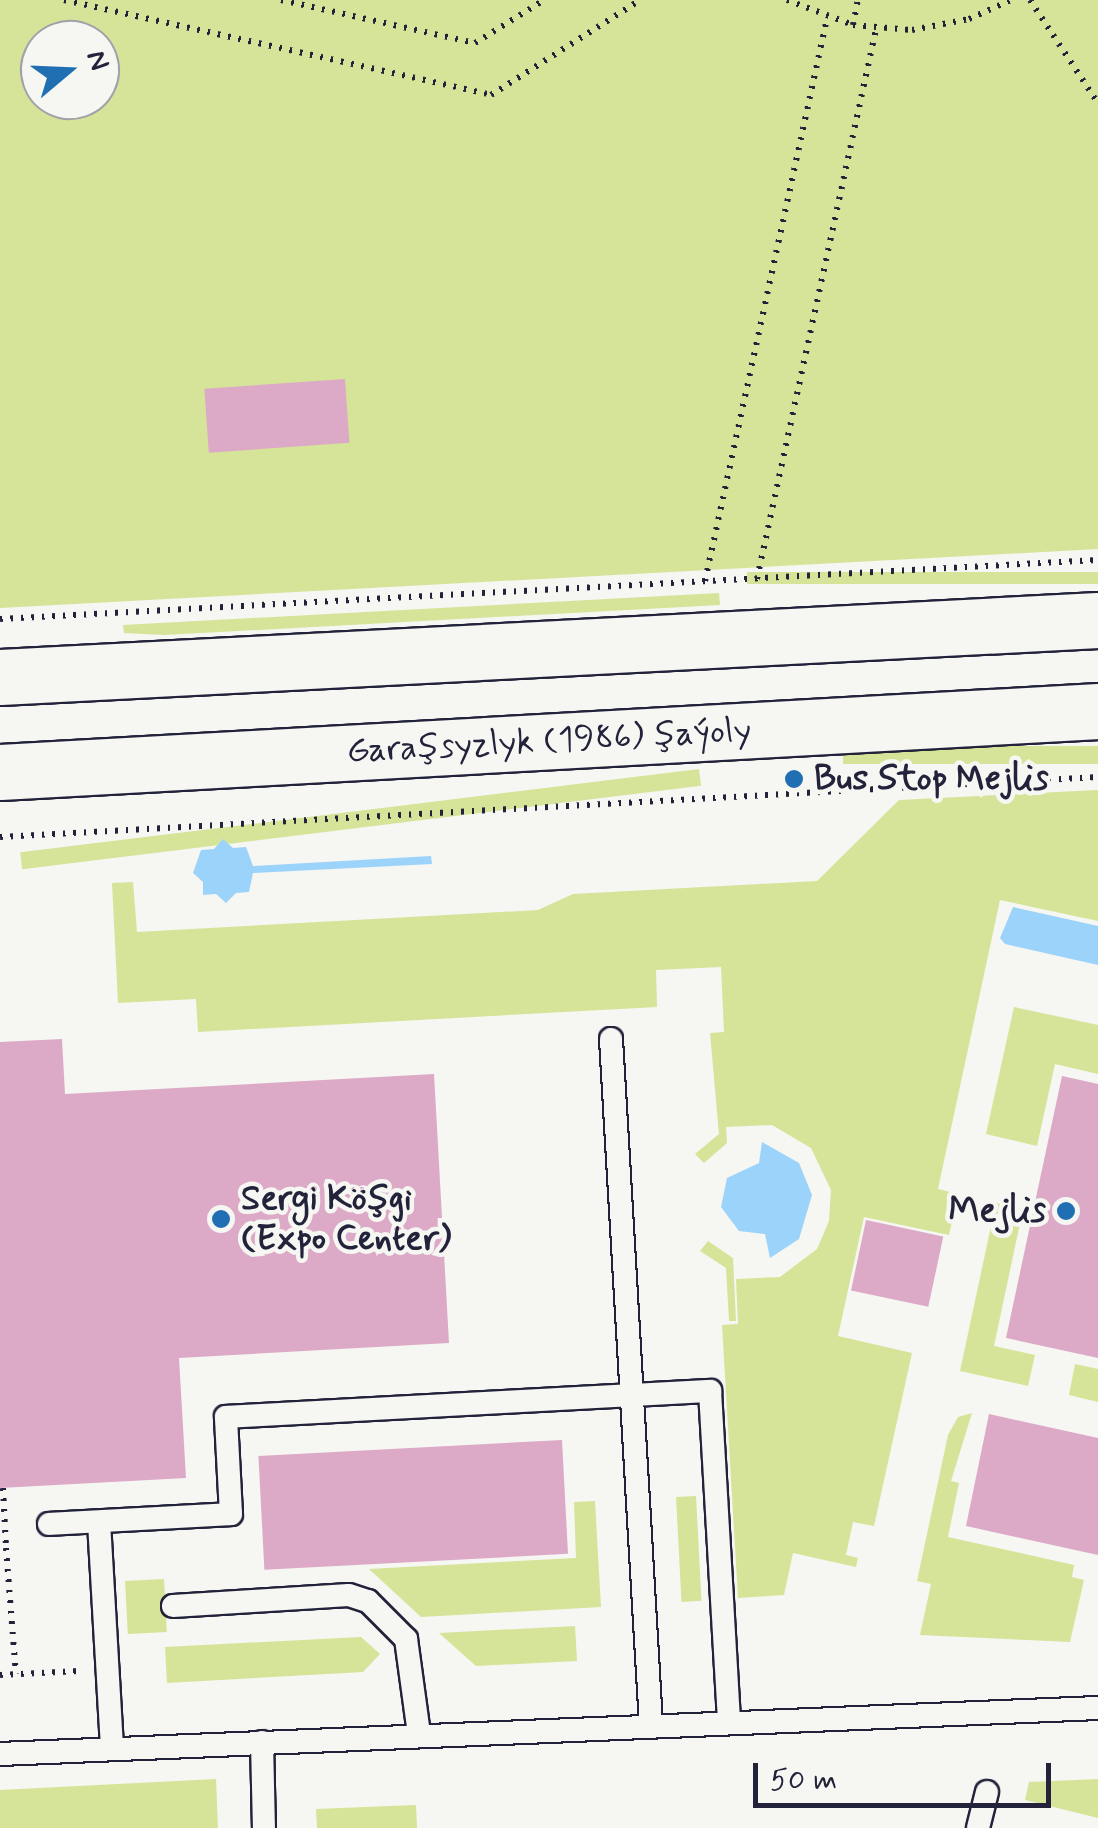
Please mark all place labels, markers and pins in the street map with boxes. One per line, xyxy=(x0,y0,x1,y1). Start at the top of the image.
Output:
place label: Bus Stop Mejlis xyxy=(814,758,1045,800)
marker: Bus Stop Mejlis xyxy=(783,768,805,790)
place label: Sergi Köşgi (Expo Center) xyxy=(241,1178,456,1260)
place label: Mejlis xyxy=(949,1190,1046,1232)
marker: Mejlis xyxy=(1055,1200,1077,1222)
marker: Sergi Köşgi (Expo Center) xyxy=(210,1208,232,1230)

